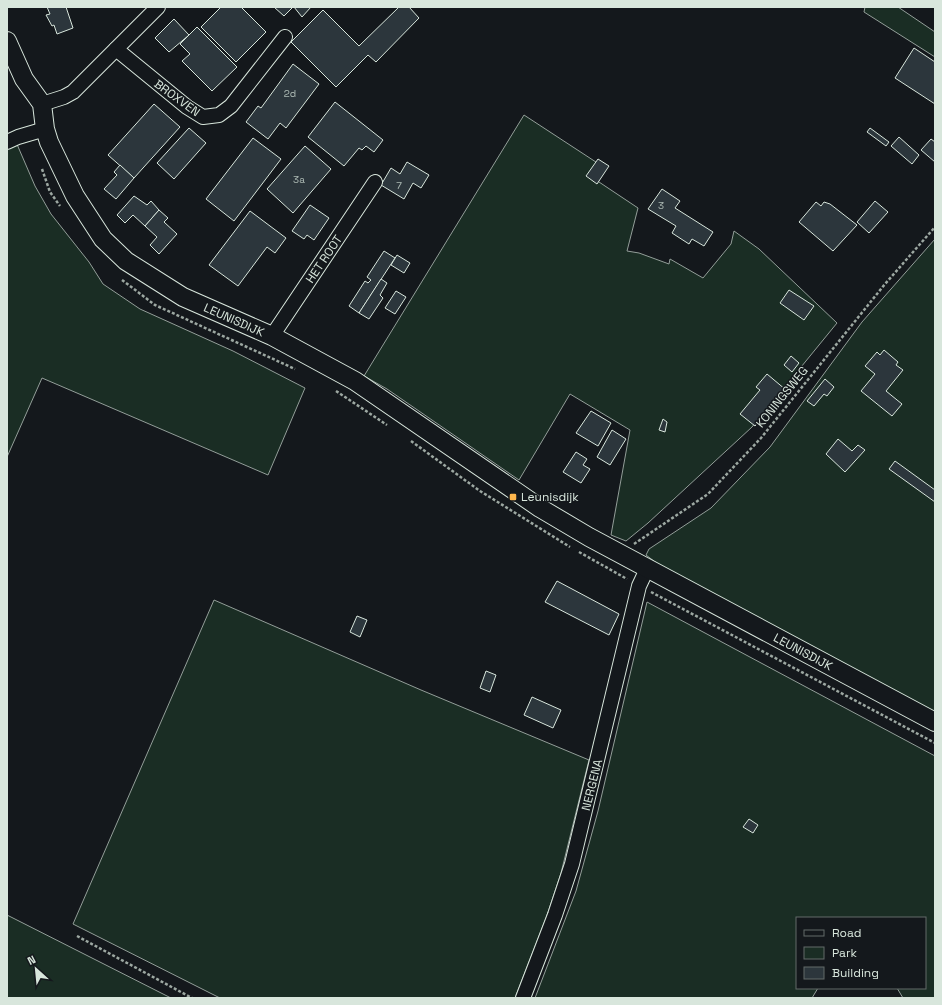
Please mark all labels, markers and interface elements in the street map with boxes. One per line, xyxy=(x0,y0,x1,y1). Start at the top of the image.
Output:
street label: BROXVEN xyxy=(151,76,203,120)
house number: 2d xyxy=(284,87,296,100)
house number: 3a xyxy=(293,173,305,186)
house number: 7 xyxy=(396,179,402,192)
house number: 3 xyxy=(658,199,664,212)
street label: HET ROOT xyxy=(302,232,346,286)
street label: LEUNISDIJK xyxy=(201,300,267,341)
street label: KONINGSWEG xyxy=(752,363,812,431)
place label: Leunisdijk xyxy=(521,489,579,505)
marker: Leunisdijk xyxy=(508,492,518,502)
street label: LEUNISDIJK xyxy=(771,630,836,675)
street label: NERGENA xyxy=(578,757,606,812)
legend xyxy=(796,917,926,989)
text: Road xyxy=(832,925,861,941)
text: Park xyxy=(832,945,857,961)
north arrow xyxy=(16,949,56,989)
text: N xyxy=(25,952,38,968)
text: Building xyxy=(832,965,879,981)

